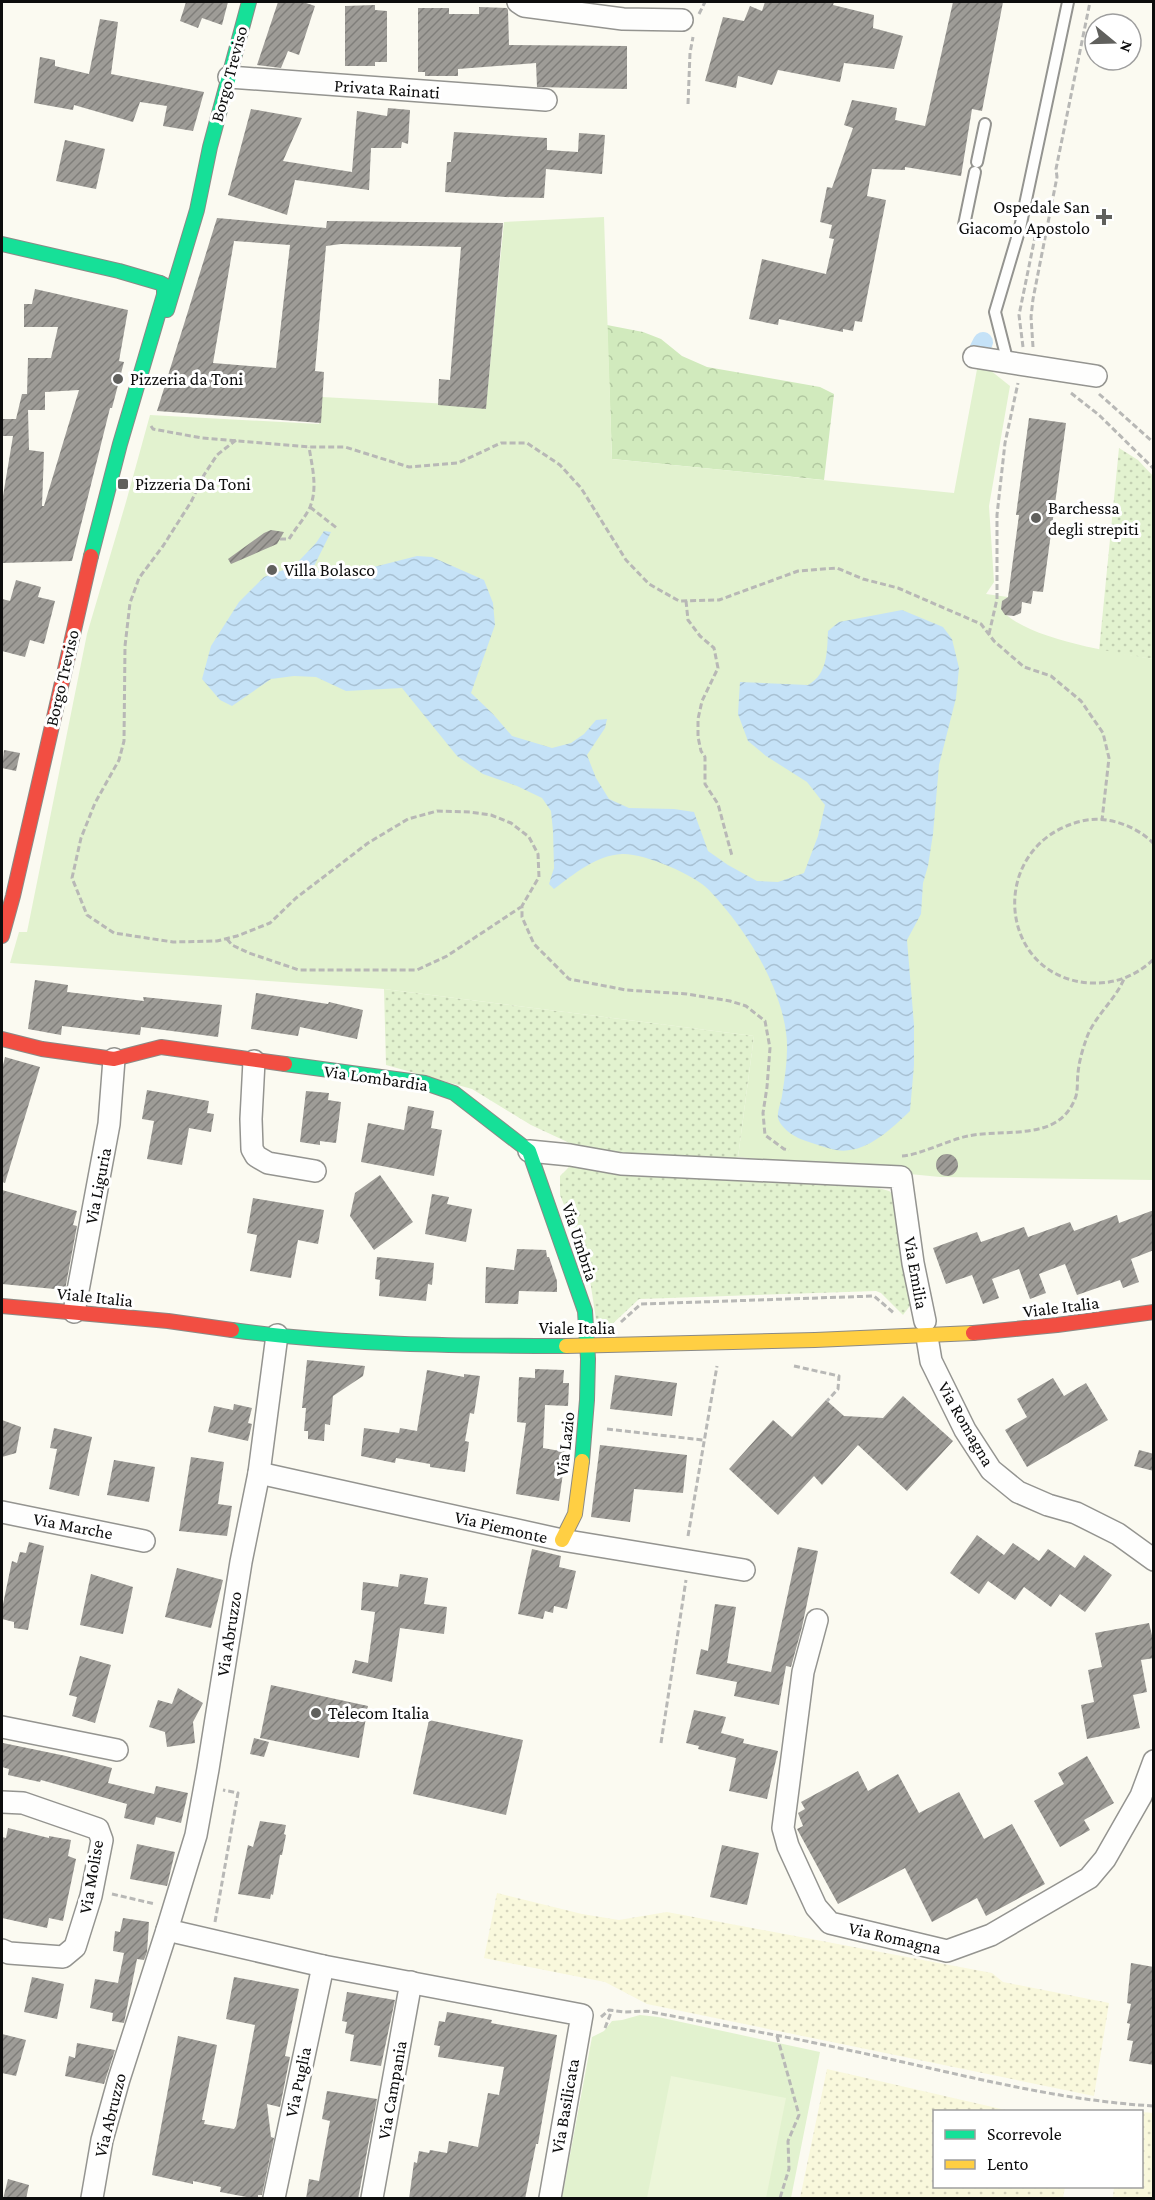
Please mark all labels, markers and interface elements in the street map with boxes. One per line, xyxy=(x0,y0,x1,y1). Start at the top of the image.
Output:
north arrow xyxy=(1083,12,1143,72)
street label: Borgo Treviso xyxy=(207,24,251,124)
text: N xyxy=(1117,39,1137,55)
street label: Privata Rainati xyxy=(334,75,441,103)
place label: Ospedale San Giacomo Apostolo xyxy=(958,197,1090,238)
marker: Ospedale San Giacomo Apostolo xyxy=(1095,208,1113,226)
place label: Pizzeria da Toni xyxy=(130,369,244,389)
marker: Pizzeria da Toni xyxy=(111,372,125,386)
place label: Pizzeria Da Toni xyxy=(135,474,251,494)
marker: Pizzeria Da Toni xyxy=(116,477,130,491)
place label: Barchessa degli strepiti xyxy=(1048,498,1139,539)
marker: Barchessa degli strepiti xyxy=(1029,511,1043,525)
place label: Villa Bolasco xyxy=(284,560,375,580)
marker: Villa Bolasco xyxy=(265,563,279,577)
street label: Borgo Treviso xyxy=(41,628,83,728)
street label: Via Lombardia xyxy=(323,1061,429,1095)
street label: Via Liguria xyxy=(81,1146,115,1226)
street label: Via Umbria xyxy=(558,1200,602,1284)
street label: Via Emilia xyxy=(900,1235,932,1311)
street label: Viale Italia xyxy=(56,1283,134,1311)
street label: Viale Italia xyxy=(1022,1292,1100,1322)
street label: Viale Italia xyxy=(539,1318,615,1338)
street label: Via Romagna xyxy=(934,1378,998,1470)
street label: Via Lazio xyxy=(552,1411,578,1477)
street label: Via Piemonte xyxy=(453,1507,550,1547)
street label: Via Marche xyxy=(32,1508,115,1544)
street label: Via Abruzzo xyxy=(212,1590,246,1678)
place label: Telecom Italia xyxy=(328,1703,429,1723)
marker: Telecom Italia xyxy=(309,1706,323,1720)
street label: Via Molise xyxy=(75,1838,107,1916)
street label: Via Romagna xyxy=(847,1918,943,1958)
street label: Via Campania xyxy=(373,2039,411,2141)
street label: Via Puglia xyxy=(281,2045,315,2119)
street label: Via Basilicata xyxy=(547,2057,583,2155)
street label: Via Abruzzo xyxy=(90,2071,130,2159)
legend xyxy=(933,2110,1143,2188)
text: Scorrevole xyxy=(987,2124,1062,2144)
text: Lento xyxy=(987,2154,1028,2174)

